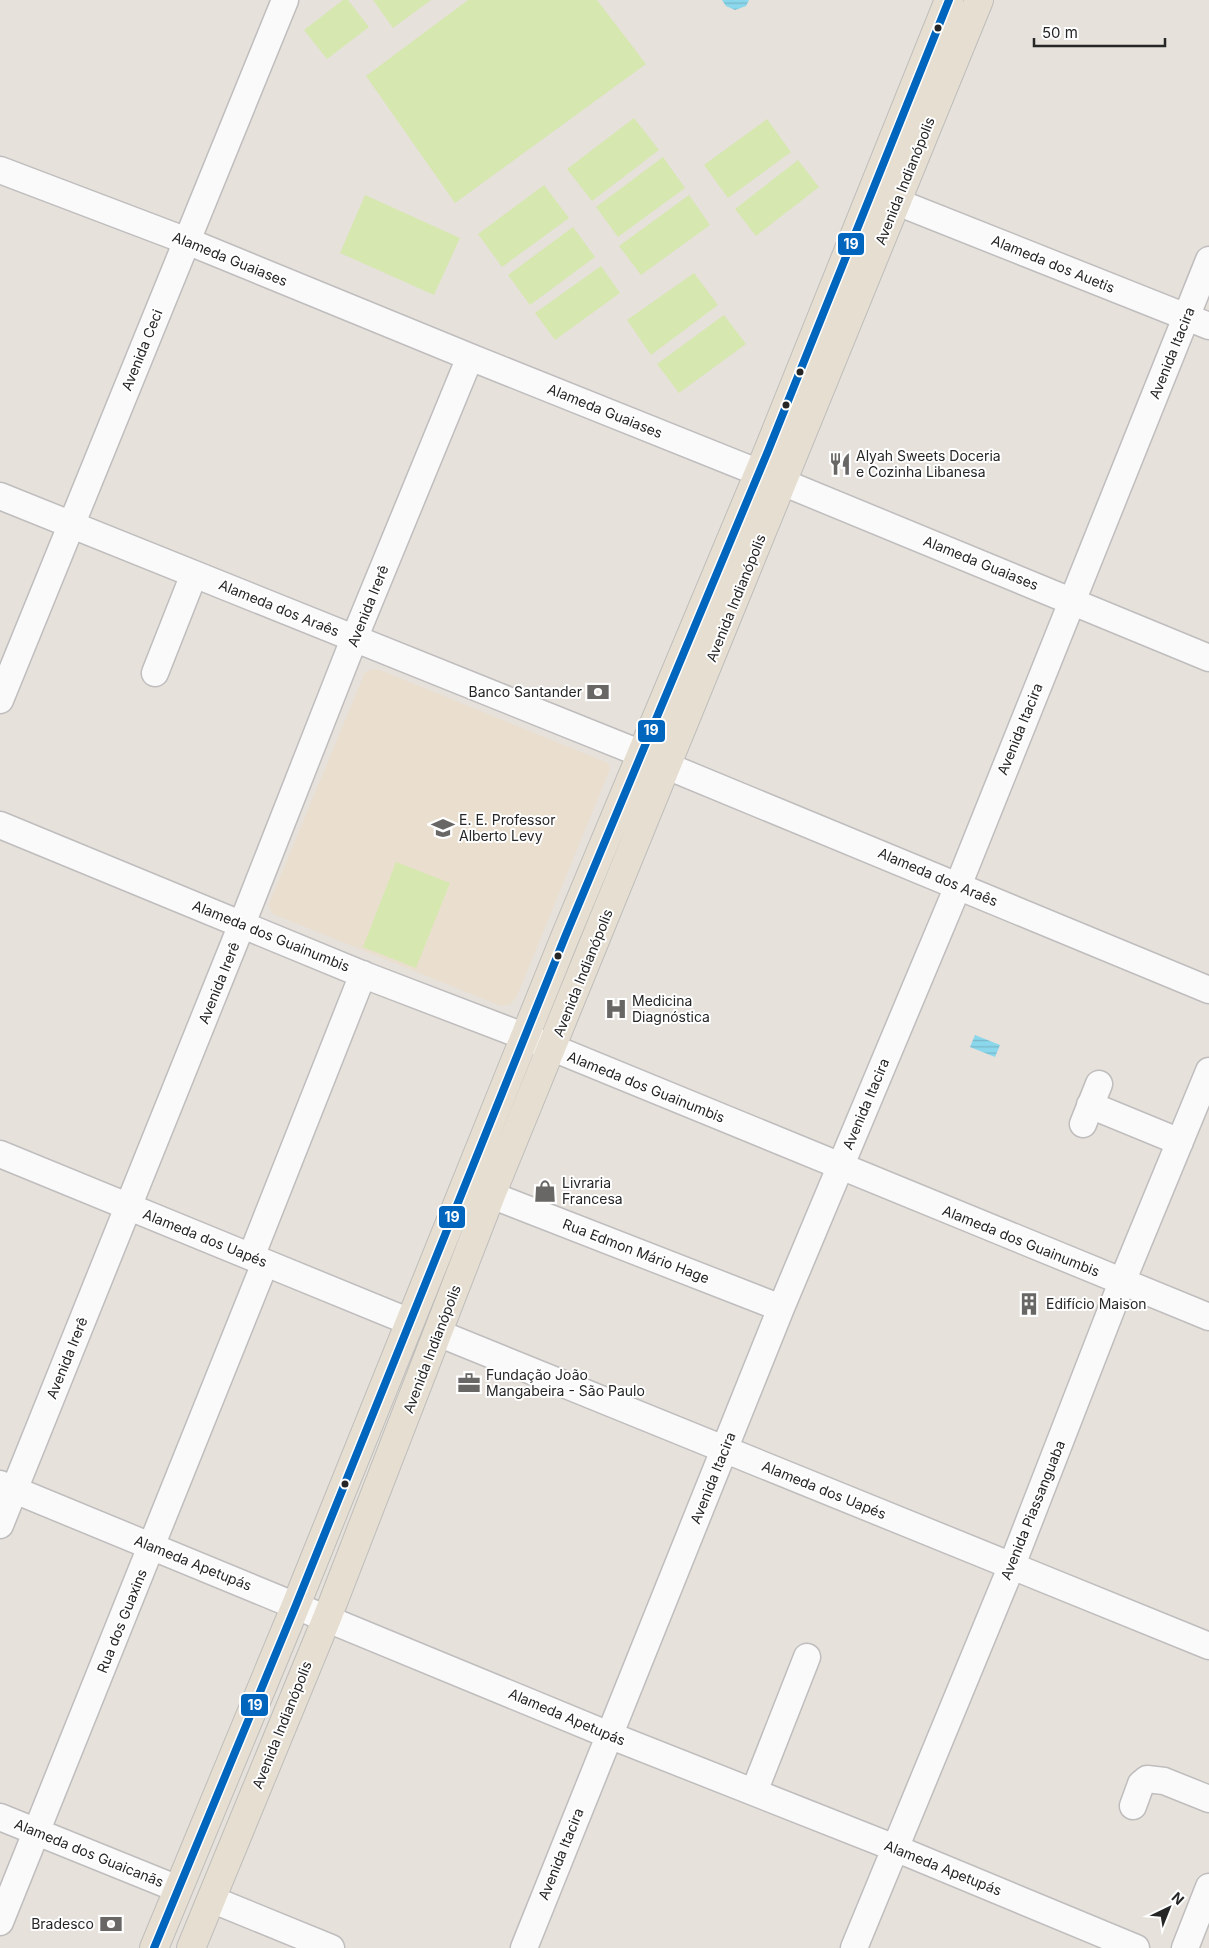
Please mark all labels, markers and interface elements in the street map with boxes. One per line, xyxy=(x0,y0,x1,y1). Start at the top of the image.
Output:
scale bar xyxy=(1034,15,1165,47)
unlabelled marker xyxy=(933,23,943,33)
text: 50 m xyxy=(1042,23,1078,42)
street label: Avenida Indianópolis xyxy=(871,115,938,247)
street label: Alameda Guaiases xyxy=(170,228,290,289)
street label: Alameda dos Auetis xyxy=(989,231,1117,296)
line badge: 19 xyxy=(837,232,865,256)
text: 19 xyxy=(843,235,859,252)
street label: Avenida Itacira xyxy=(1145,304,1198,401)
street label: Avenida Ceci xyxy=(117,307,166,393)
unlabelled marker xyxy=(795,367,805,377)
street label: Alameda Guaiases xyxy=(545,380,665,441)
unlabelled marker xyxy=(781,400,791,410)
place label: Alyah Sweets Doceria e Cozinha Libanesa xyxy=(856,447,1001,480)
restaurant icon: Alyah Sweets Doceria e Cozinha Libanesa xyxy=(827,451,853,477)
street label: Avenida Indianópolis xyxy=(702,532,769,664)
street label: Alameda Guaiases xyxy=(921,532,1041,593)
street label: Avenida Irerê xyxy=(343,562,392,649)
street label: Alameda dos Araês xyxy=(216,576,342,639)
bank icon: Banco Santander xyxy=(585,679,611,705)
street label: Avenida Itacira xyxy=(993,680,1046,777)
place label: Banco Santander xyxy=(468,683,582,700)
line badge: 19 xyxy=(637,719,666,743)
text: 19 xyxy=(643,721,659,738)
place label: E. E. Professor Alberto Levy xyxy=(459,811,556,844)
school or university icon: E. E. Professor Alberto Levy xyxy=(430,815,456,841)
street label: Alameda dos Araês xyxy=(876,844,1001,909)
street label: Alameda dos Guainumbis xyxy=(190,896,352,975)
street label: Avenida Indianópolis xyxy=(549,907,616,1039)
street label: Avenida Irerê xyxy=(194,939,243,1026)
unlabelled marker xyxy=(553,951,563,961)
place label: Medicina Diagnóstica xyxy=(632,992,710,1025)
hospital icon: Medicina Diagnóstica xyxy=(603,996,629,1022)
street label: Alameda dos Guainumbis xyxy=(565,1047,727,1126)
street label: Avenida Itacira xyxy=(839,1056,892,1152)
place label: Livraria Francesa xyxy=(562,1174,623,1207)
shop icon: Livraria Francesa xyxy=(532,1178,558,1204)
street label: Alameda dos Guainumbis xyxy=(940,1201,1102,1280)
street label: Alameda dos Uapés xyxy=(141,1205,270,1270)
line badge: 19 xyxy=(438,1205,466,1229)
text: 19 xyxy=(444,1208,460,1225)
street label: Rua Edmon Mário Hage xyxy=(560,1215,712,1286)
street label: Avenida Indianópolis xyxy=(399,1282,464,1415)
building icon: Edifício Maison xyxy=(1016,1291,1042,1317)
place label: Edifício Maison xyxy=(1046,1295,1147,1312)
street label: Avenida Irerê xyxy=(42,1314,91,1401)
place label: Fundação João Mangabeira - São Paulo xyxy=(486,1366,645,1399)
office icon: Fundação João Mangabeira - São Paulo xyxy=(456,1370,482,1396)
street label: Avenida Itacira xyxy=(686,1429,739,1526)
street label: Avenida Piassanguaba xyxy=(997,1438,1068,1582)
street label: Alameda dos Uapés xyxy=(760,1457,889,1522)
unlabelled marker xyxy=(340,1479,350,1489)
street label: Alameda Apetupás xyxy=(132,1531,254,1594)
street label: Rua dos Guaxins xyxy=(93,1566,150,1675)
street label: Avenida Indianópolis xyxy=(248,1659,315,1791)
street label: Alameda Apetupás xyxy=(506,1684,628,1749)
line badge: 19 xyxy=(240,1693,269,1717)
text: 19 xyxy=(247,1696,263,1713)
street label: Avenida Itacira xyxy=(534,1805,587,1902)
street label: Alameda dos Guaicanãs xyxy=(12,1815,166,1890)
street label: Alameda Apetupás xyxy=(882,1836,1004,1899)
north arrow xyxy=(1144,1883,1194,1933)
text: N xyxy=(1169,1888,1188,1908)
bank icon: Bradesco xyxy=(98,1911,124,1937)
place label: Bradesco xyxy=(31,1915,94,1932)

